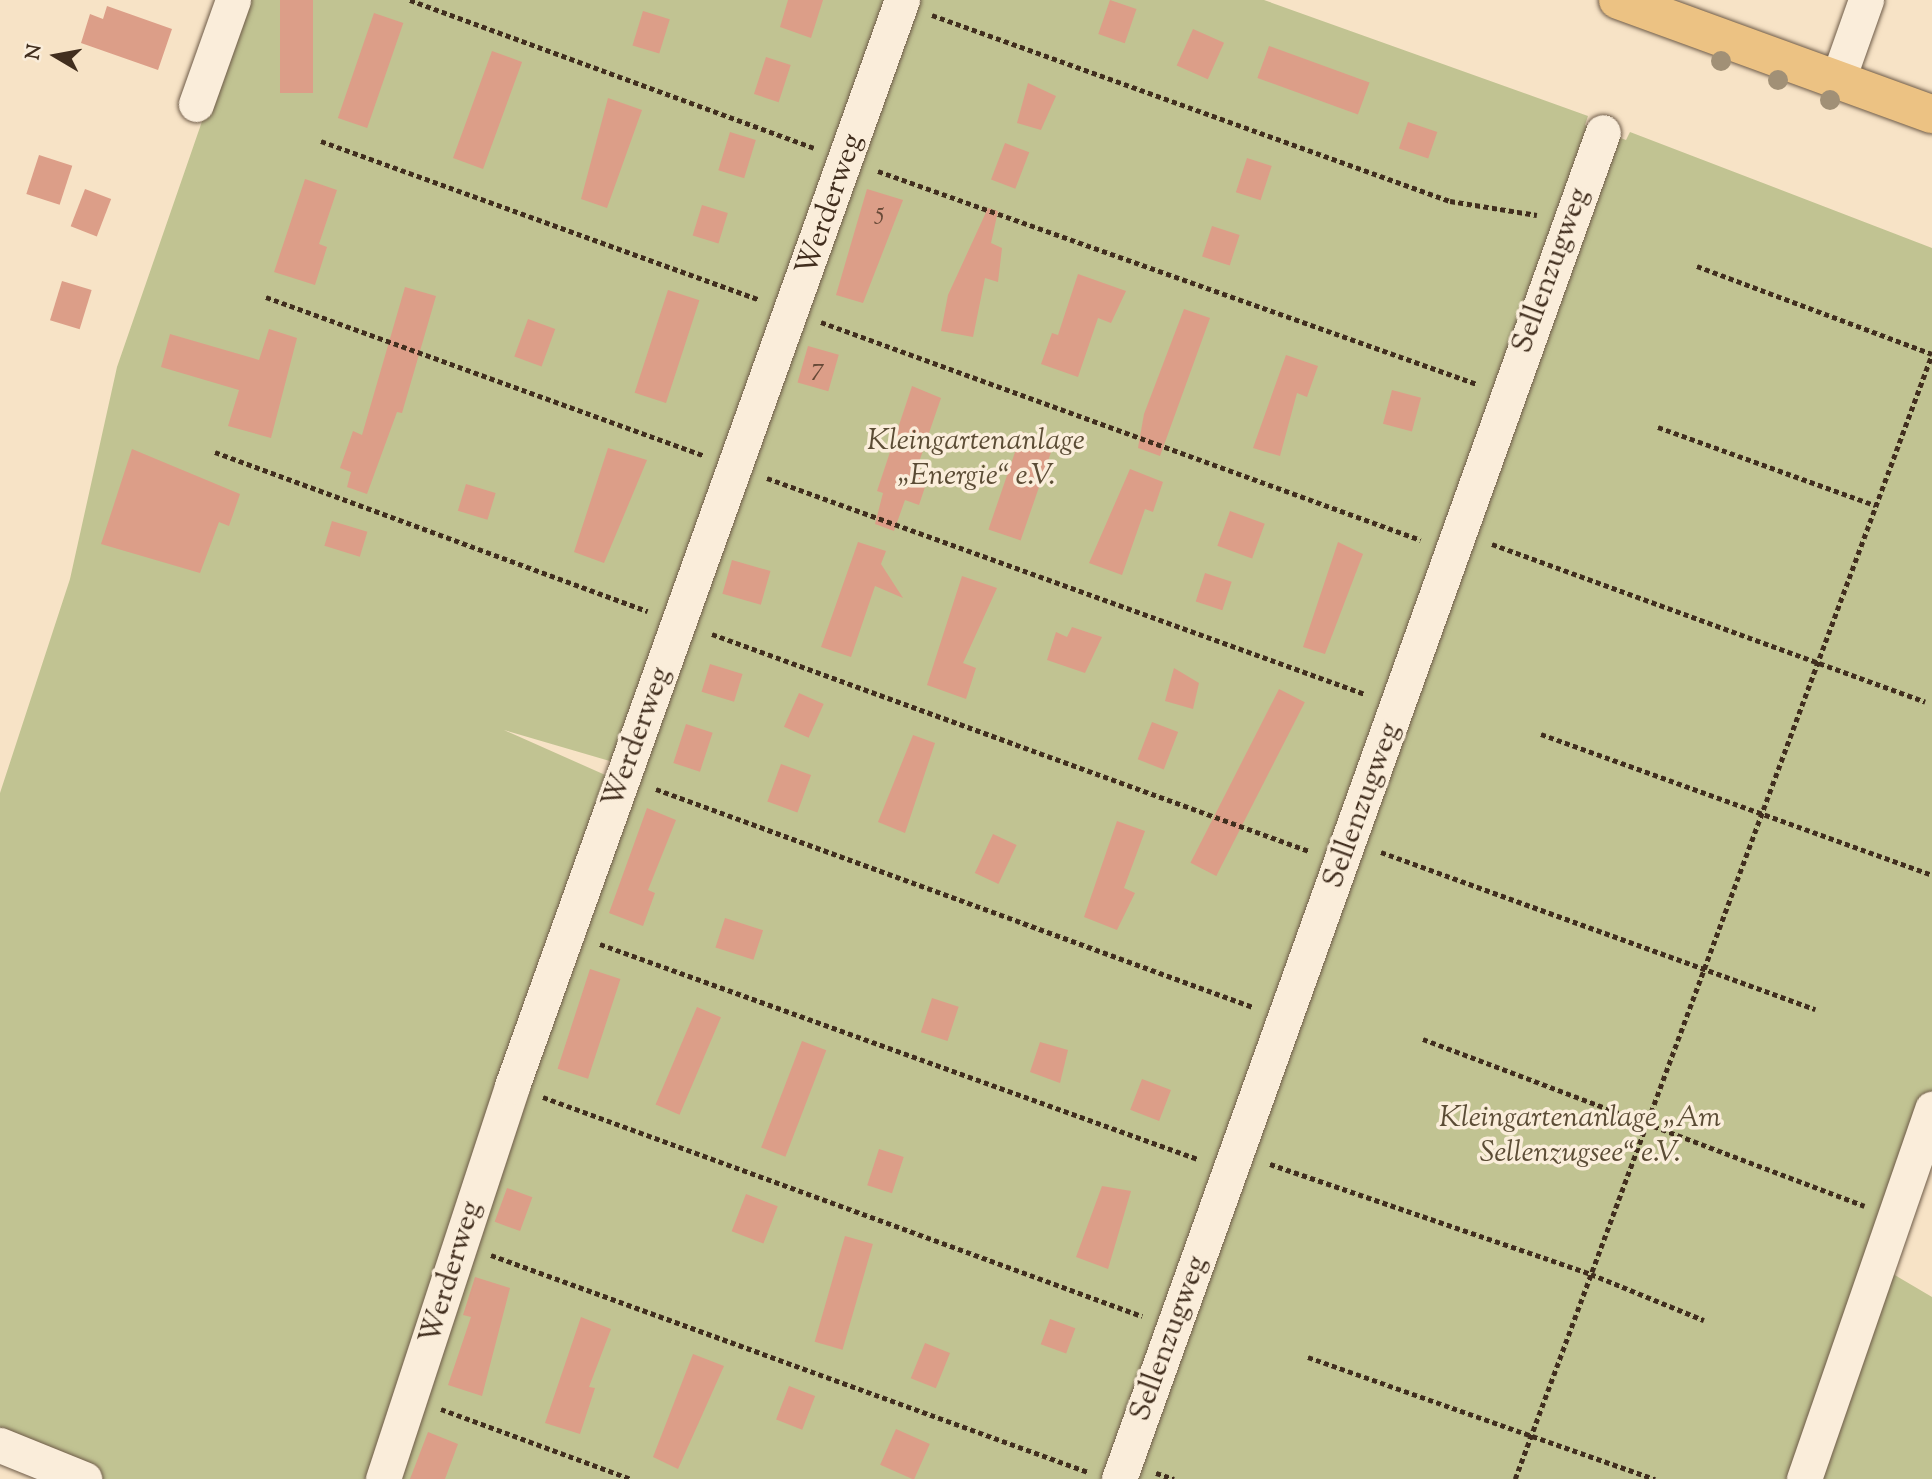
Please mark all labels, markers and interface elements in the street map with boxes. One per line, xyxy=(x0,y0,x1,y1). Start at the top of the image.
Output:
north arrow xyxy=(21,21,91,91)
text: N xyxy=(20,42,49,62)
street label: Werderweg xyxy=(790,129,872,281)
street label: Sellenzugweg xyxy=(1505,183,1599,359)
house number: 5 xyxy=(876,197,884,229)
house number: 7 xyxy=(811,353,825,385)
park label: Kleingartenanlage „Energie“ e.V. xyxy=(867,424,1085,494)
street label: Werderweg xyxy=(596,662,680,814)
street label: Sellenzugweg xyxy=(1316,718,1410,894)
park label: Kleingartenanlage „Am Sellenzugsee“ e.V. xyxy=(1439,1101,1721,1172)
street label: Werderweg xyxy=(413,1197,491,1349)
street label: Sellenzugweg xyxy=(1123,1251,1217,1427)

